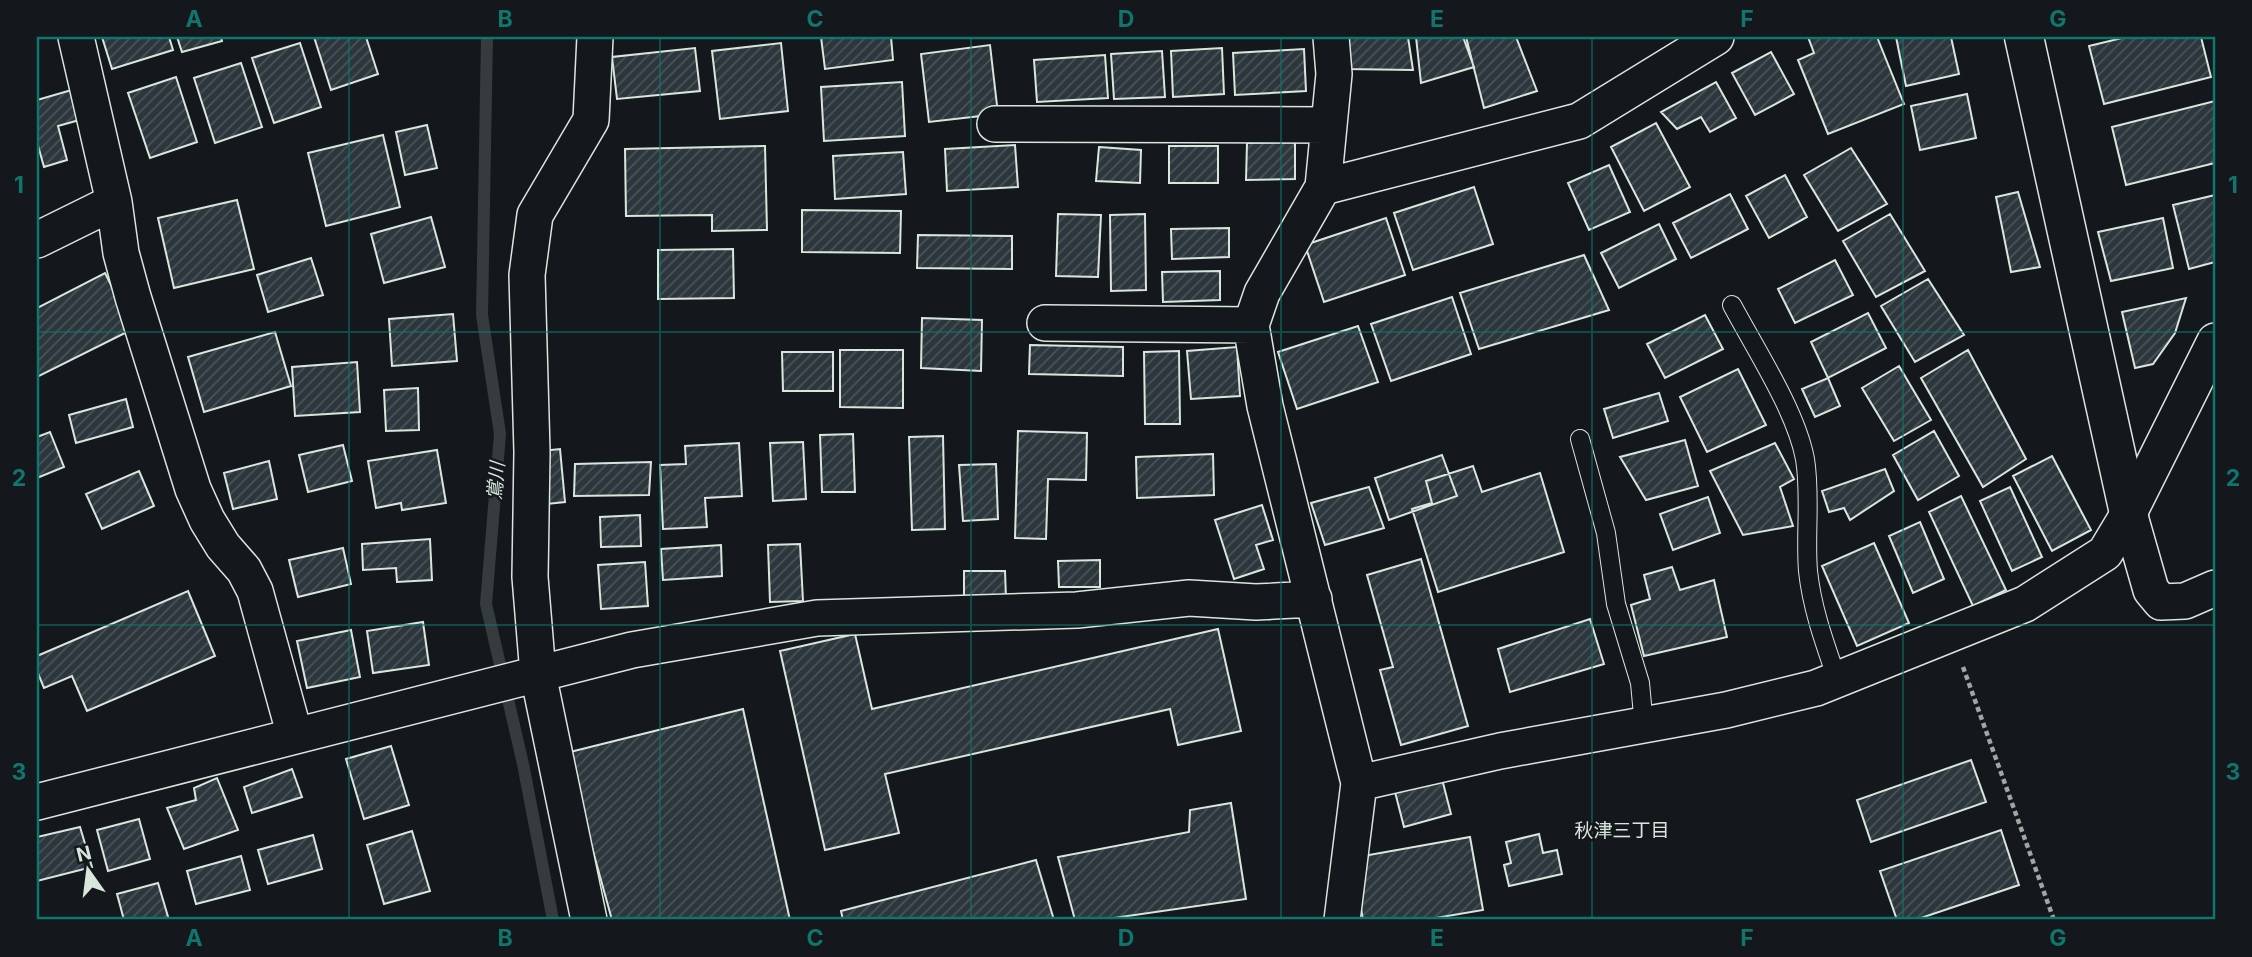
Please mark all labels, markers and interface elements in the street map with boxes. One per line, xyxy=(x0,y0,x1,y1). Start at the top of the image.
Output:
text: A xyxy=(185,5,203,33)
text: B xyxy=(497,5,513,33)
text: C xyxy=(806,5,824,33)
text: D xyxy=(1118,5,1134,33)
text: E xyxy=(1430,5,1444,33)
text: F xyxy=(1740,5,1754,33)
text: G xyxy=(2049,5,2067,33)
text: 1 xyxy=(14,171,24,199)
text: 1 xyxy=(2228,171,2238,199)
water label: 鴬川 xyxy=(483,459,509,501)
text: 2 xyxy=(12,464,26,492)
text: 2 xyxy=(2226,464,2240,492)
text: 3 xyxy=(12,758,26,786)
text: 3 xyxy=(2226,758,2240,786)
district label: 秋津三丁目 xyxy=(1574,819,1670,842)
north arrow xyxy=(52,834,122,904)
text: N xyxy=(74,841,94,867)
text: A xyxy=(185,924,203,952)
text: B xyxy=(497,924,513,952)
text: C xyxy=(806,924,824,952)
text: D xyxy=(1118,924,1134,952)
text: E xyxy=(1430,924,1444,952)
text: F xyxy=(1740,924,1754,952)
text: G xyxy=(2049,924,2067,952)

